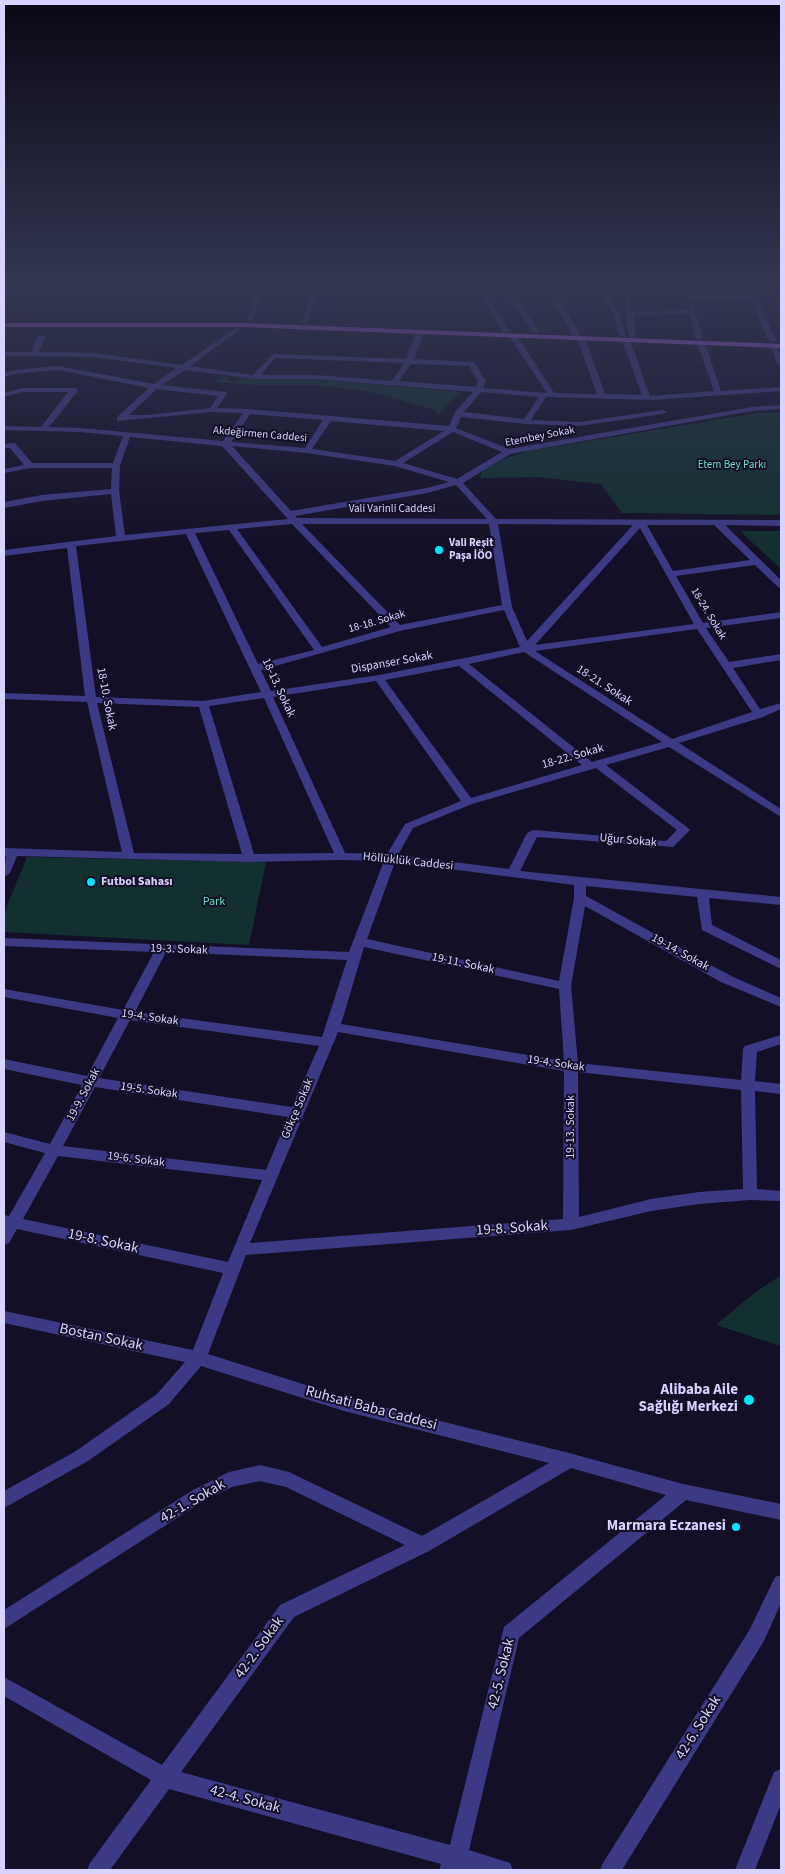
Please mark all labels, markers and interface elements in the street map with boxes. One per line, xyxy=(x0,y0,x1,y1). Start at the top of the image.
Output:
street label: Akdeğirmen Caddesi xyxy=(212,424,308,446)
street label: Etembey Sokak xyxy=(504,424,576,450)
park label: Etem Bey Parkı xyxy=(698,459,766,473)
street label: Vali Varinli Caddesi xyxy=(349,503,435,517)
place label: Vali Reşit Paşa İÖO xyxy=(449,537,493,563)
marker: Vali Reşit Paşa İÖO xyxy=(433,544,445,556)
street label: 18-24. Sokak xyxy=(687,586,729,642)
street label: 18-18. Sokak xyxy=(347,608,407,636)
street label: Dispanser Sokak xyxy=(350,649,434,677)
street label: 18-13. Sokak xyxy=(258,656,298,720)
street label: 18-21. Sokak xyxy=(573,663,635,709)
street label: 18-10. Sokak xyxy=(93,666,119,732)
street label: 18-22. Sokak xyxy=(540,741,606,773)
street label: Uğur Sokak xyxy=(599,831,657,851)
street label: Höllüklük Caddesi xyxy=(362,850,454,874)
place label: Futbol Sahası xyxy=(101,875,173,889)
marker: Futbol Sahası xyxy=(85,876,97,888)
park label: Park xyxy=(203,895,225,909)
street label: 19-14. Sokak xyxy=(649,931,711,975)
street label: 19-3. Sokak xyxy=(150,942,208,958)
street label: 19-11. Sokak xyxy=(430,950,496,978)
street label: 19-4. Sokak xyxy=(120,1007,180,1029)
street label: 19-4. Sokak xyxy=(526,1053,586,1075)
street label: 19-9. Sokak xyxy=(64,1066,104,1124)
street label: Gökçe Sokak xyxy=(279,1077,317,1141)
street label: 19-5. Sokak xyxy=(119,1080,179,1102)
street label: 19-13. Sokak xyxy=(564,1095,578,1159)
street label: 19-6. Sokak xyxy=(106,1149,166,1171)
street label: 19-8. Sokak xyxy=(475,1218,549,1240)
street label: 19-8. Sokak xyxy=(66,1226,140,1258)
street label: Bostan Sokak xyxy=(58,1320,144,1356)
place label: Alibaba Aile Sağlığı Merkezi xyxy=(638,1382,738,1417)
street label: Ruhsati Baba Caddesi xyxy=(303,1383,439,1435)
marker: Alibaba Aile Sağlığı Merkezi xyxy=(742,1393,756,1407)
street label: 42-1. Sokak xyxy=(157,1476,229,1528)
place label: Marmara Eczanesi xyxy=(607,1518,726,1536)
marker: Marmara Eczanesi xyxy=(730,1521,742,1533)
street label: 42-2. Sokak xyxy=(232,1614,288,1682)
street label: 42-5. Sokak xyxy=(485,1637,519,1711)
street label: 42-6. Sokak xyxy=(672,1693,726,1763)
street label: 42-4. Sokak xyxy=(208,1782,282,1818)

